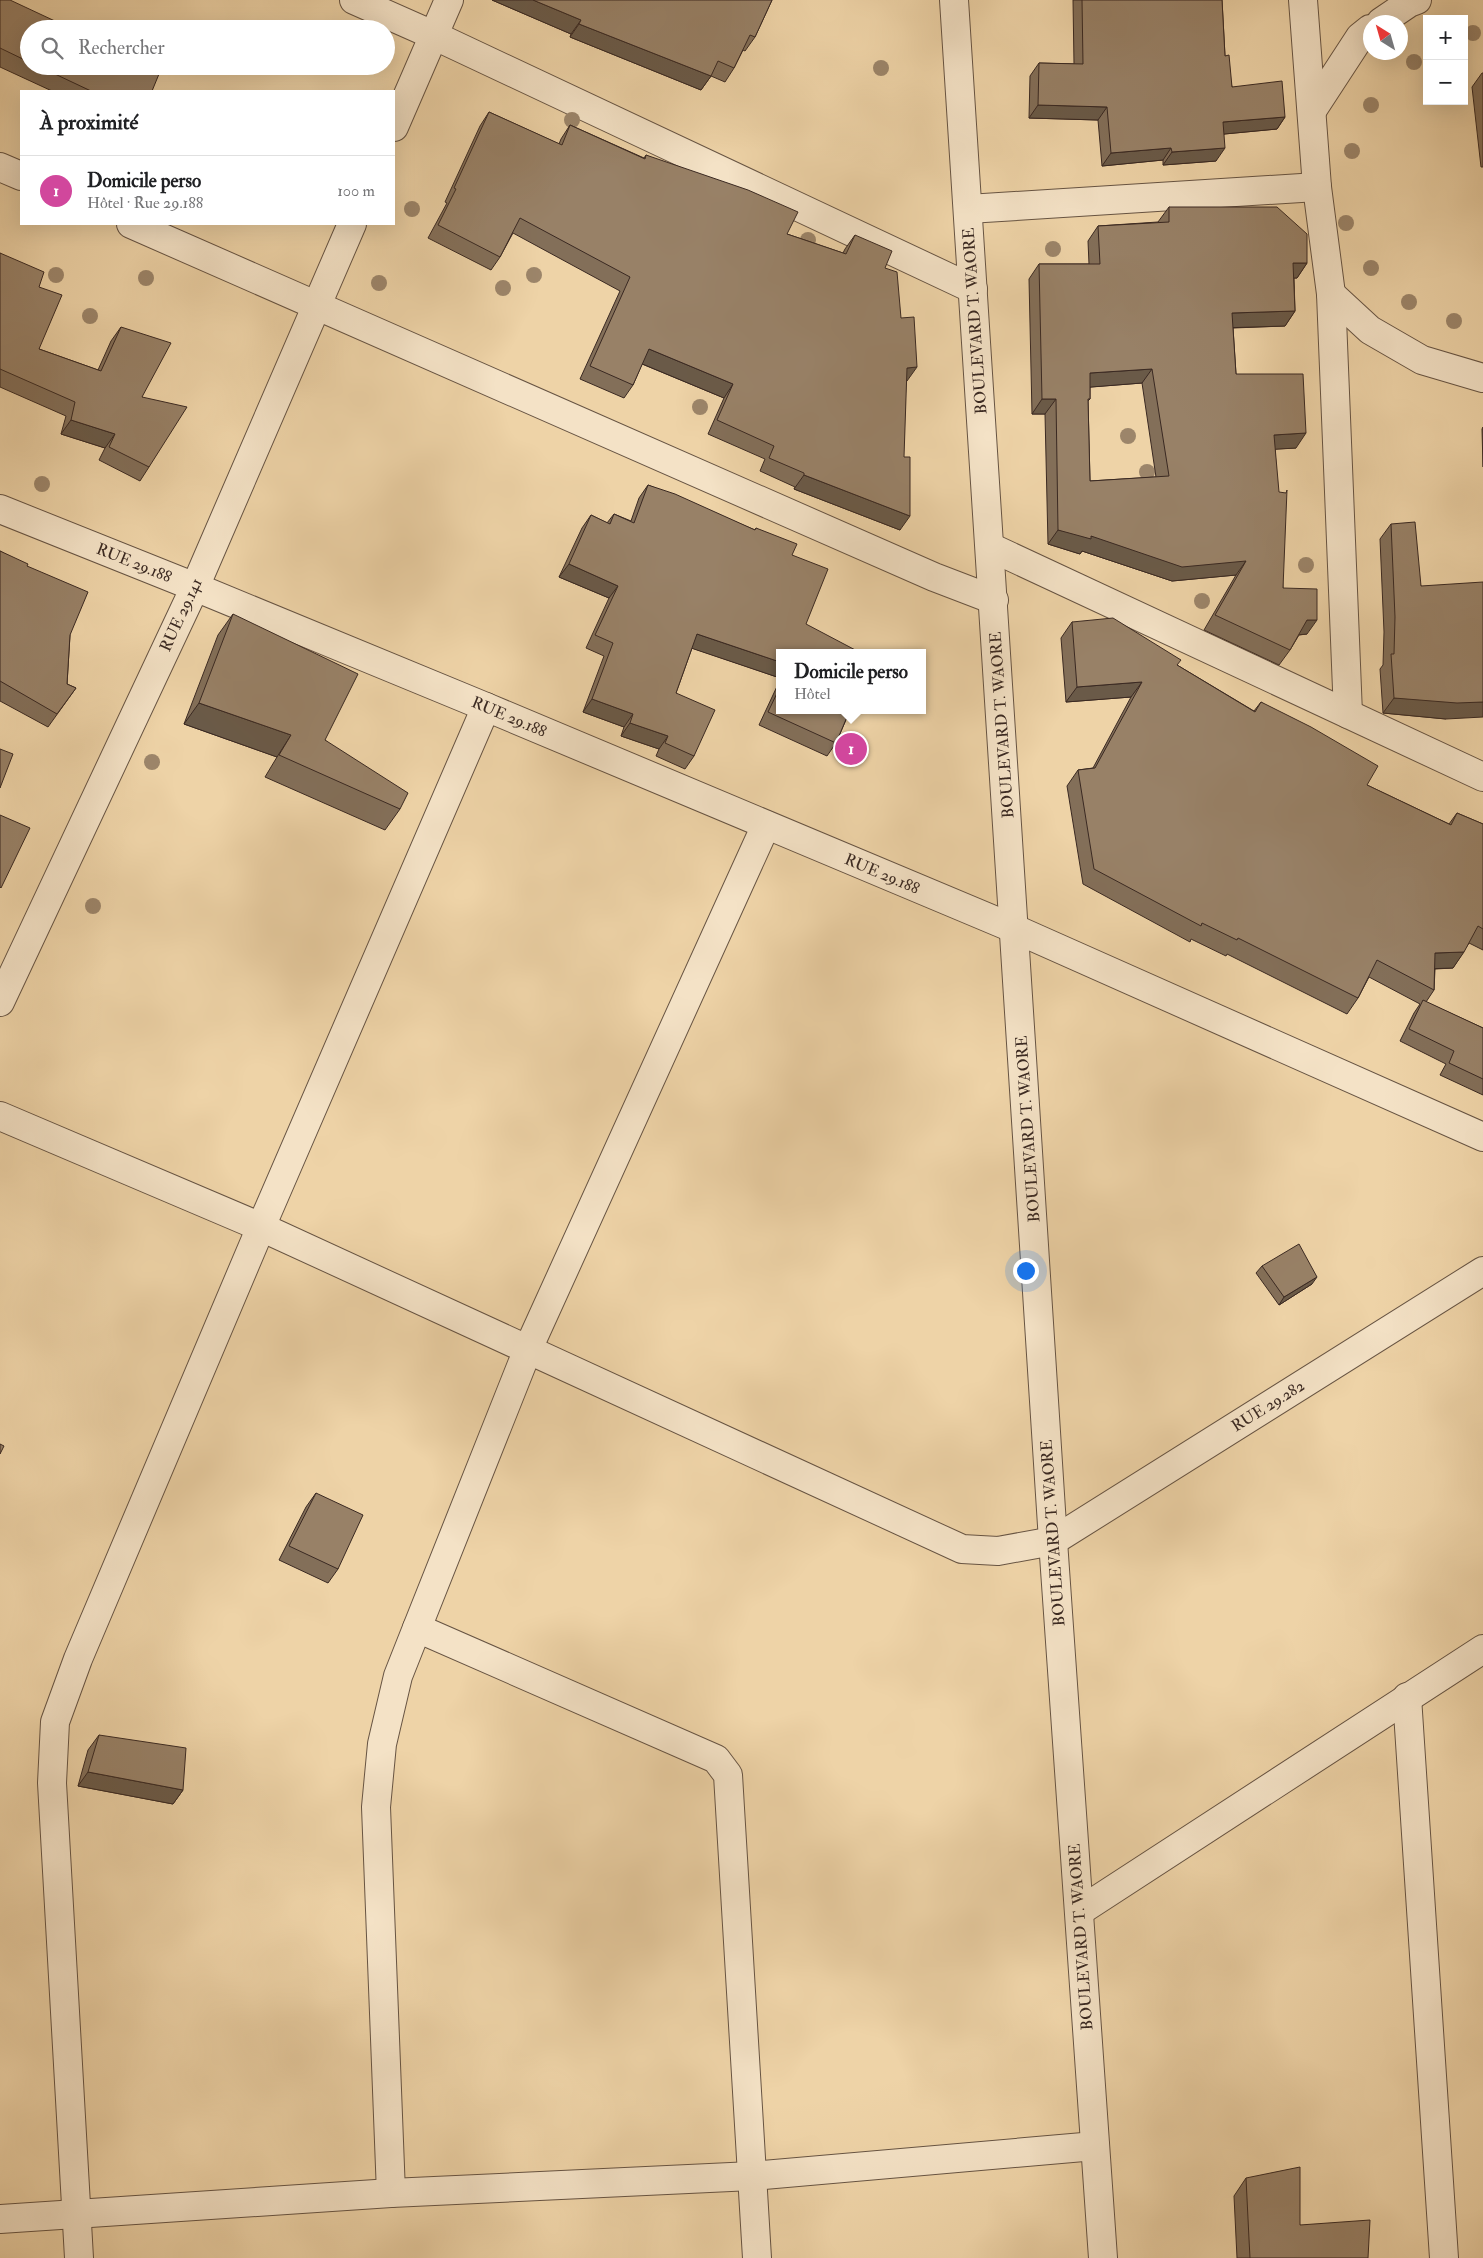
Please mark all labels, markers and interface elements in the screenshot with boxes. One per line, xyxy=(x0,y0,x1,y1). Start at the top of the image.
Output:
north arrow xyxy=(1363,15,1408,60)
map controls xyxy=(1423,15,1468,105)
button: + xyxy=(1423,15,1468,60)
search box xyxy=(20,20,395,75)
icon: search xyxy=(38,34,66,62)
text: Rechercher xyxy=(78,36,165,60)
button: − xyxy=(1423,60,1468,105)
text: À proximité xyxy=(40,109,138,136)
text: Domicile perso xyxy=(87,169,201,193)
text: 1 xyxy=(53,181,59,201)
text: 100 m xyxy=(337,181,375,201)
text: Hôtel · Rue 29.188 xyxy=(87,193,203,213)
street label: BOULEVARD T. WAORE xyxy=(959,227,991,415)
street label: RUE 29.188 xyxy=(93,539,175,587)
street label: RUE 29.141 xyxy=(155,575,207,655)
street label: BOULEVARD T. WAORE xyxy=(986,631,1018,819)
popup xyxy=(776,649,926,714)
text: Domicile perso xyxy=(794,660,908,684)
text: Hôtel xyxy=(794,684,831,704)
street label: RUE 29.188 xyxy=(469,692,550,742)
pin: 1 xyxy=(835,730,867,768)
street label: RUE 29.188 xyxy=(842,849,923,899)
street label: BOULEVARD T. WAORE xyxy=(1012,1035,1044,1223)
your location xyxy=(1013,1258,1039,1284)
street label: RUE 29.282 xyxy=(1228,1376,1308,1436)
street label: BOULEVARD T. WAORE xyxy=(1037,1439,1069,1627)
street label: BOULEVARD T. WAORE xyxy=(1065,1843,1097,2031)

